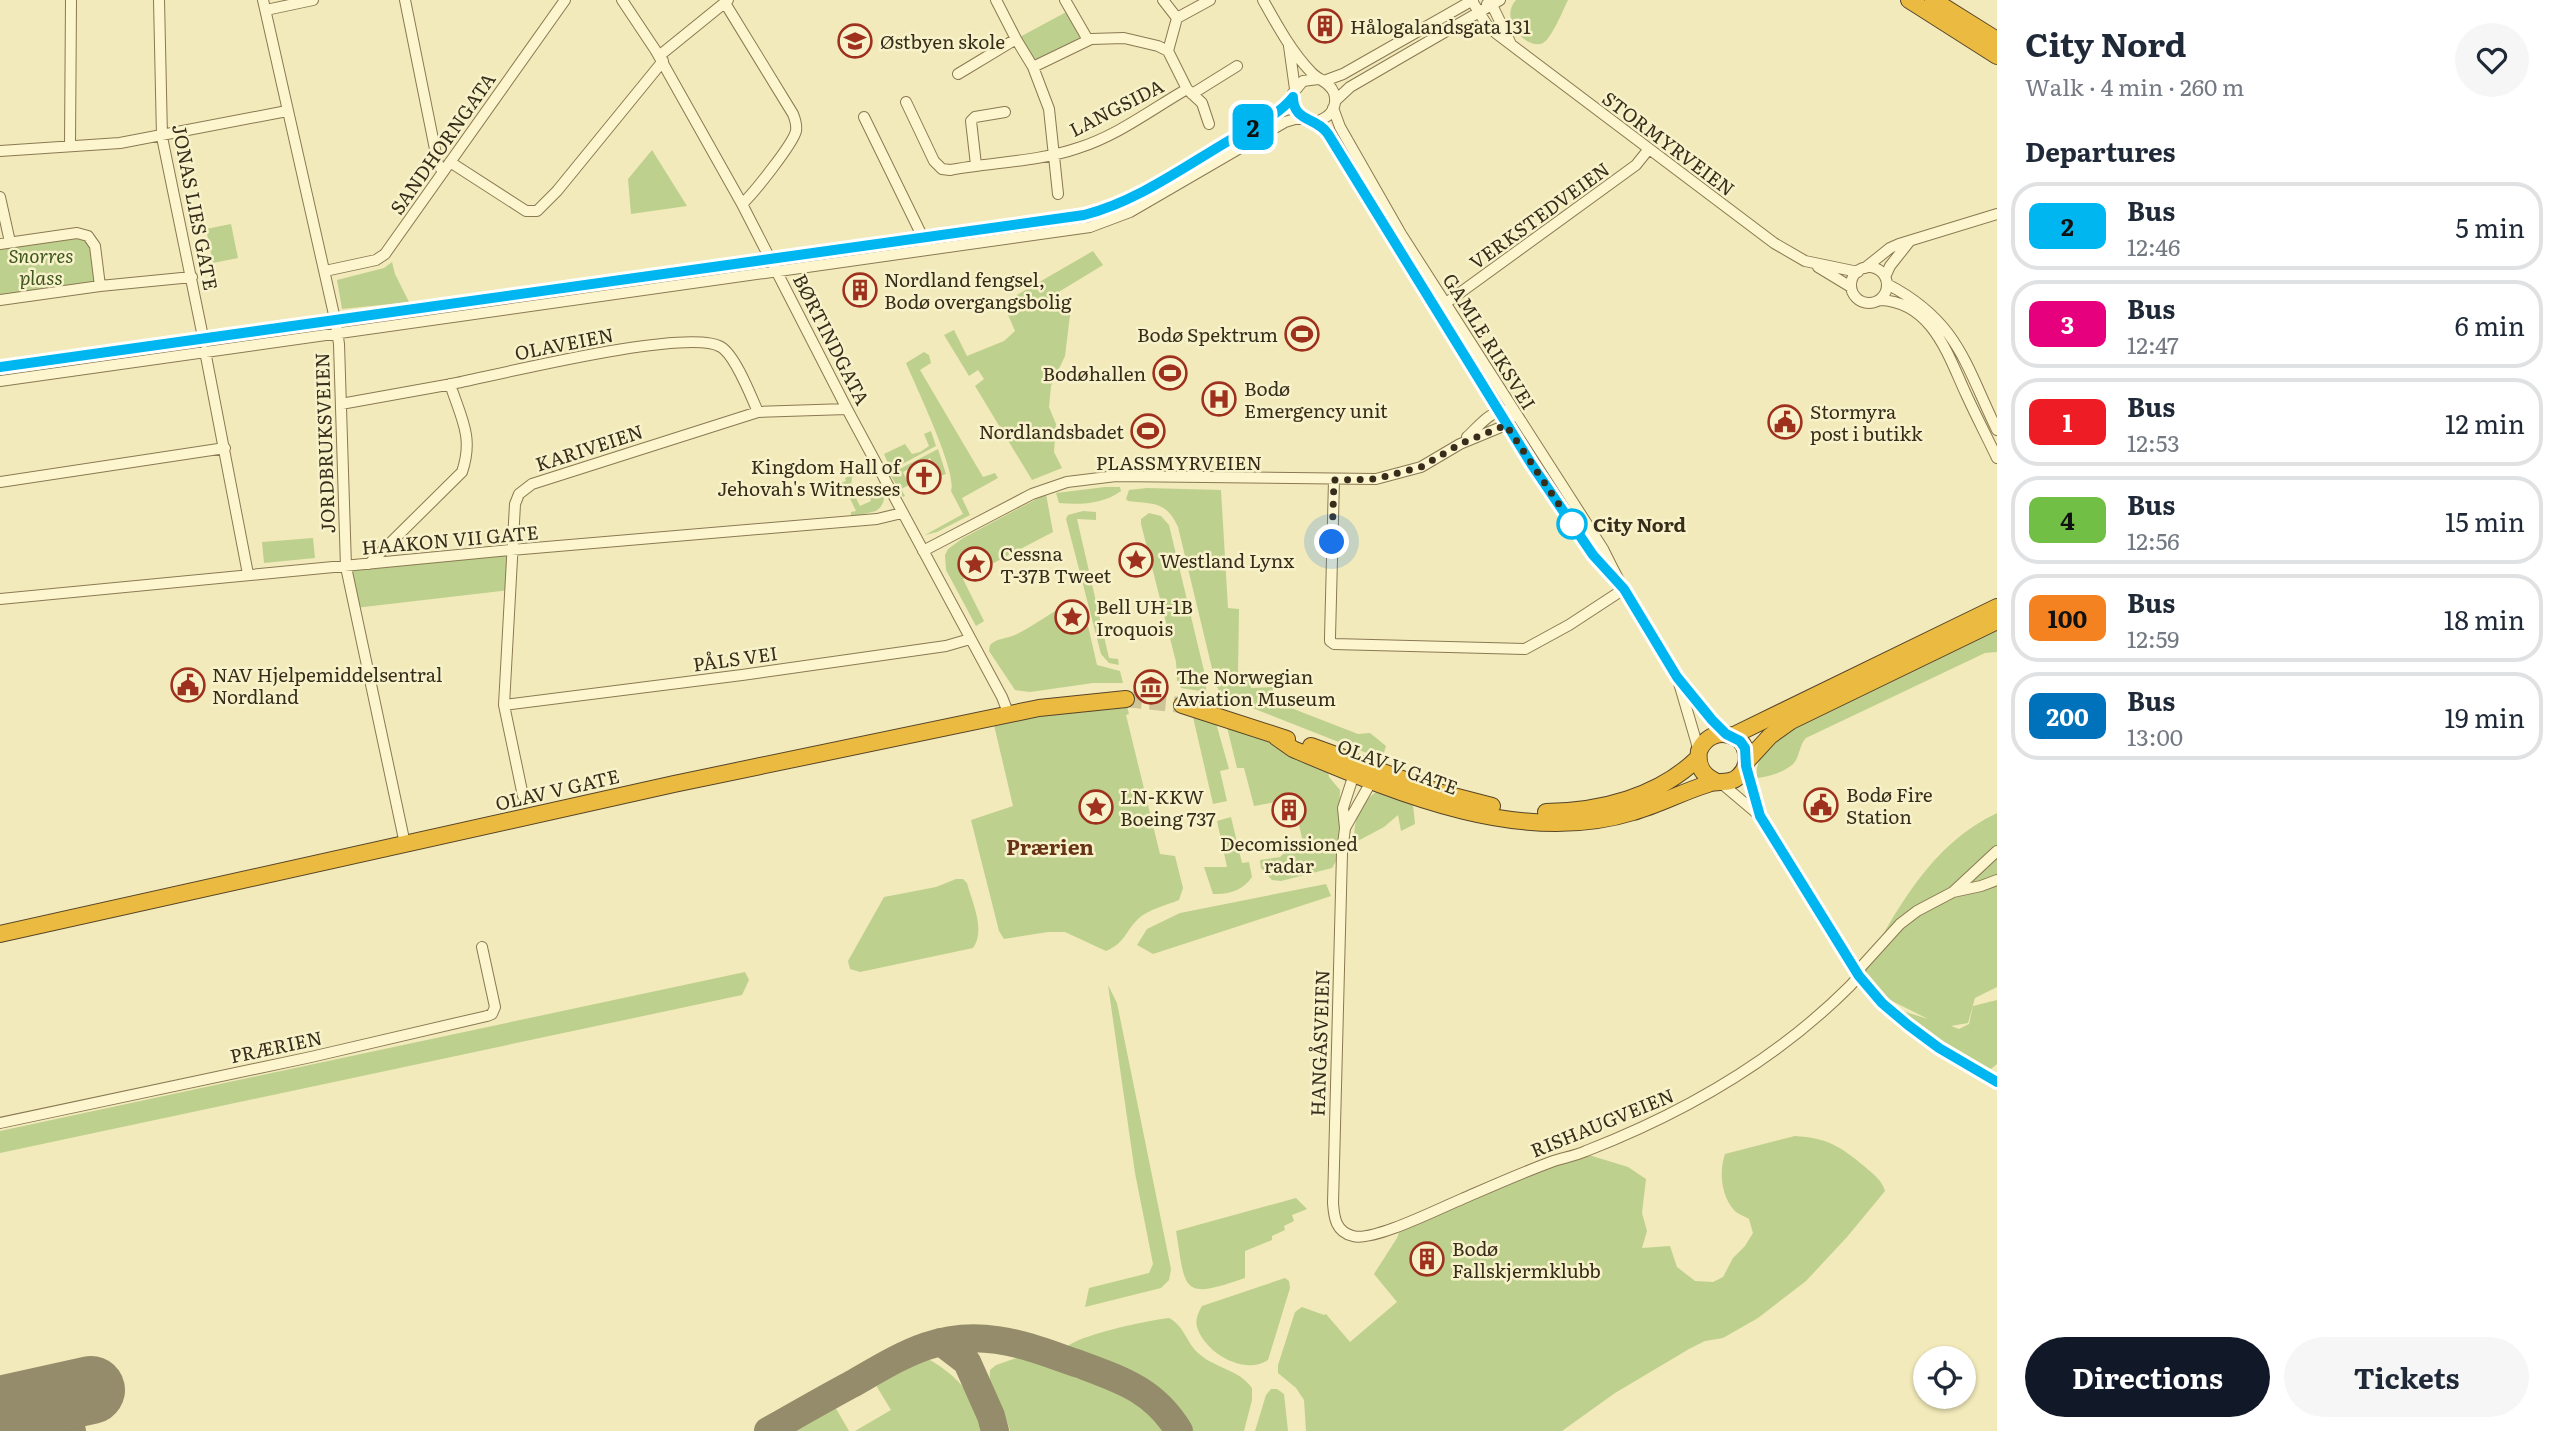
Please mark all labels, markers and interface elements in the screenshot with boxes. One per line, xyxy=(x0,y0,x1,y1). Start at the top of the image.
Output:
building icon: Hålogalandsgata 131 xyxy=(1306,7,1344,45)
place label: Hålogalandsgata 131 xyxy=(1350,12,1531,40)
text: City Nord xyxy=(2025,18,2187,67)
school or university icon: Østbyen skole xyxy=(836,22,874,60)
button: heart xyxy=(2455,23,2529,97)
place label: Østbyen skole xyxy=(880,27,1005,55)
street label: SANDHORNGATA xyxy=(382,66,502,220)
text: Walk · 4 min · 260 m xyxy=(2025,69,2244,103)
street label: LANGSIDA xyxy=(1064,71,1168,143)
street label: STORMYRVEIEN xyxy=(1597,84,1741,202)
line badge: 2 xyxy=(1230,104,1276,150)
text: 2 xyxy=(1247,109,1259,144)
street label: JONAS LIES GATE xyxy=(166,122,226,292)
text: Departures xyxy=(2025,131,2176,170)
street label: VERKSTEDVEIEN xyxy=(1463,155,1615,275)
text: Bus xyxy=(2127,190,2175,229)
text: 5 min xyxy=(2456,207,2525,246)
text: 2 xyxy=(2061,208,2074,243)
text: 12:46 xyxy=(2127,229,2180,263)
park label: Snorres plass xyxy=(9,241,73,291)
place label: Nordland fengsel, Bodø overgangsbolig xyxy=(884,265,1072,315)
street label: GAMLE RIKSVEI xyxy=(1437,267,1543,415)
street label: BØRTINDGATA xyxy=(787,269,877,409)
building icon: Nordland fengsel, Bodø overgangsbolig xyxy=(841,271,879,309)
text: Bus xyxy=(2127,288,2175,327)
text: 6 min xyxy=(2455,305,2525,344)
text: 3 xyxy=(2061,306,2074,341)
sports icon: Bodø Spektrum xyxy=(1283,315,1321,353)
street label: OLAVEIEN xyxy=(512,320,616,366)
place label: Bodø Spektrum xyxy=(1137,320,1278,348)
text: 12:47 xyxy=(2127,327,2179,361)
street label: JORDBRUKSVEIEN xyxy=(307,352,341,534)
sports icon: Bodøhallen xyxy=(1151,354,1189,392)
place label: Bodøhallen xyxy=(1042,359,1146,387)
place label: Bodø Emergency unit xyxy=(1244,374,1388,424)
hospital icon: Bodø Emergency unit xyxy=(1200,380,1238,418)
text: Bus xyxy=(2127,386,2175,425)
place label: Stormyra post i butikk xyxy=(1810,397,1923,447)
public building icon: Stormyra post i butikk xyxy=(1766,403,1804,441)
text: 12 min xyxy=(2445,403,2525,442)
text: 1 xyxy=(2063,404,2072,439)
sports icon: Nordlandsbadet xyxy=(1129,412,1167,450)
street label: KARIVEIEN xyxy=(532,416,646,478)
place label: Nordlandsbadet xyxy=(979,417,1124,445)
text: 12:53 xyxy=(2127,425,2180,459)
street label: PLASSMYRVEIEN xyxy=(1096,448,1262,476)
place label: Kingdom Hall of Jehovah's Witnesses xyxy=(717,452,902,502)
church icon: Kingdom Hall of Jehovah's Witnesses xyxy=(905,458,943,496)
text: Bus xyxy=(2127,484,2175,523)
text: 15 min xyxy=(2445,501,2525,540)
text: 4 xyxy=(2060,502,2075,537)
marker: City Nord xyxy=(1557,509,1587,539)
place label: City Nord xyxy=(1593,510,1686,538)
street label: HAAKON VII GATE xyxy=(360,517,540,561)
text: 12:56 xyxy=(2127,523,2180,557)
your location xyxy=(1314,524,1349,559)
place label: Cessna T-37B Tweet xyxy=(1000,539,1111,589)
place icon: Westland Lynx xyxy=(1117,541,1155,579)
place icon: Cessna T-37B Tweet xyxy=(956,545,994,583)
place label: Westland Lynx xyxy=(1160,546,1294,574)
text: Bus xyxy=(2127,582,2175,621)
place label: Bell UH-1B Iroquois xyxy=(1096,592,1193,642)
place icon: Bell UH-1B Iroquois xyxy=(1053,598,1091,636)
text: 18 min xyxy=(2444,599,2525,638)
text: 100 xyxy=(2048,600,2087,635)
text: 12:59 xyxy=(2127,621,2179,655)
street label: PÅLS VEI xyxy=(691,638,779,678)
place label: NAV Hjelpemiddelsentral Nordland xyxy=(212,660,442,710)
place label: The Norwegian Aviation Museum xyxy=(1176,662,1336,712)
public building icon: NAV Hjelpemiddelsentral Nordland xyxy=(169,666,207,704)
museum icon: The Norwegian Aviation Museum xyxy=(1132,668,1170,706)
text: Bus xyxy=(2127,680,2175,719)
text: 19 min xyxy=(2445,697,2525,736)
text: 200 xyxy=(2046,698,2089,733)
text: 13:00 xyxy=(2127,719,2183,753)
street label: OLAV V GATE xyxy=(1334,731,1462,801)
street label: OLAV V GATE xyxy=(492,761,622,817)
place label: Bodø Fire Station xyxy=(1846,780,1933,830)
place label: LN-KKW Boeing 737 xyxy=(1120,782,1216,832)
public building icon: Bodø Fire Station xyxy=(1802,786,1840,824)
place icon: LN-KKW Boeing 737 xyxy=(1077,788,1115,826)
building icon: Decomissioned radar xyxy=(1270,791,1308,829)
place label: Decomissioned radar xyxy=(1220,829,1358,879)
district label: Prærien xyxy=(1006,830,1094,861)
street label: HANGÅSVEIEN xyxy=(1302,969,1336,1117)
street label: PRÆRIEN xyxy=(227,1023,325,1069)
street label: RISHAUGVEIEN xyxy=(1526,1080,1678,1164)
place label: Bodø Fallskjermklubb xyxy=(1452,1234,1601,1284)
building icon: Bodø Fallskjermklubb xyxy=(1408,1240,1446,1278)
button: Directions xyxy=(2025,1337,2270,1417)
button: Tickets xyxy=(2284,1337,2529,1417)
map controls xyxy=(1913,1346,1976,1409)
button: locate xyxy=(1913,1346,1976,1409)

